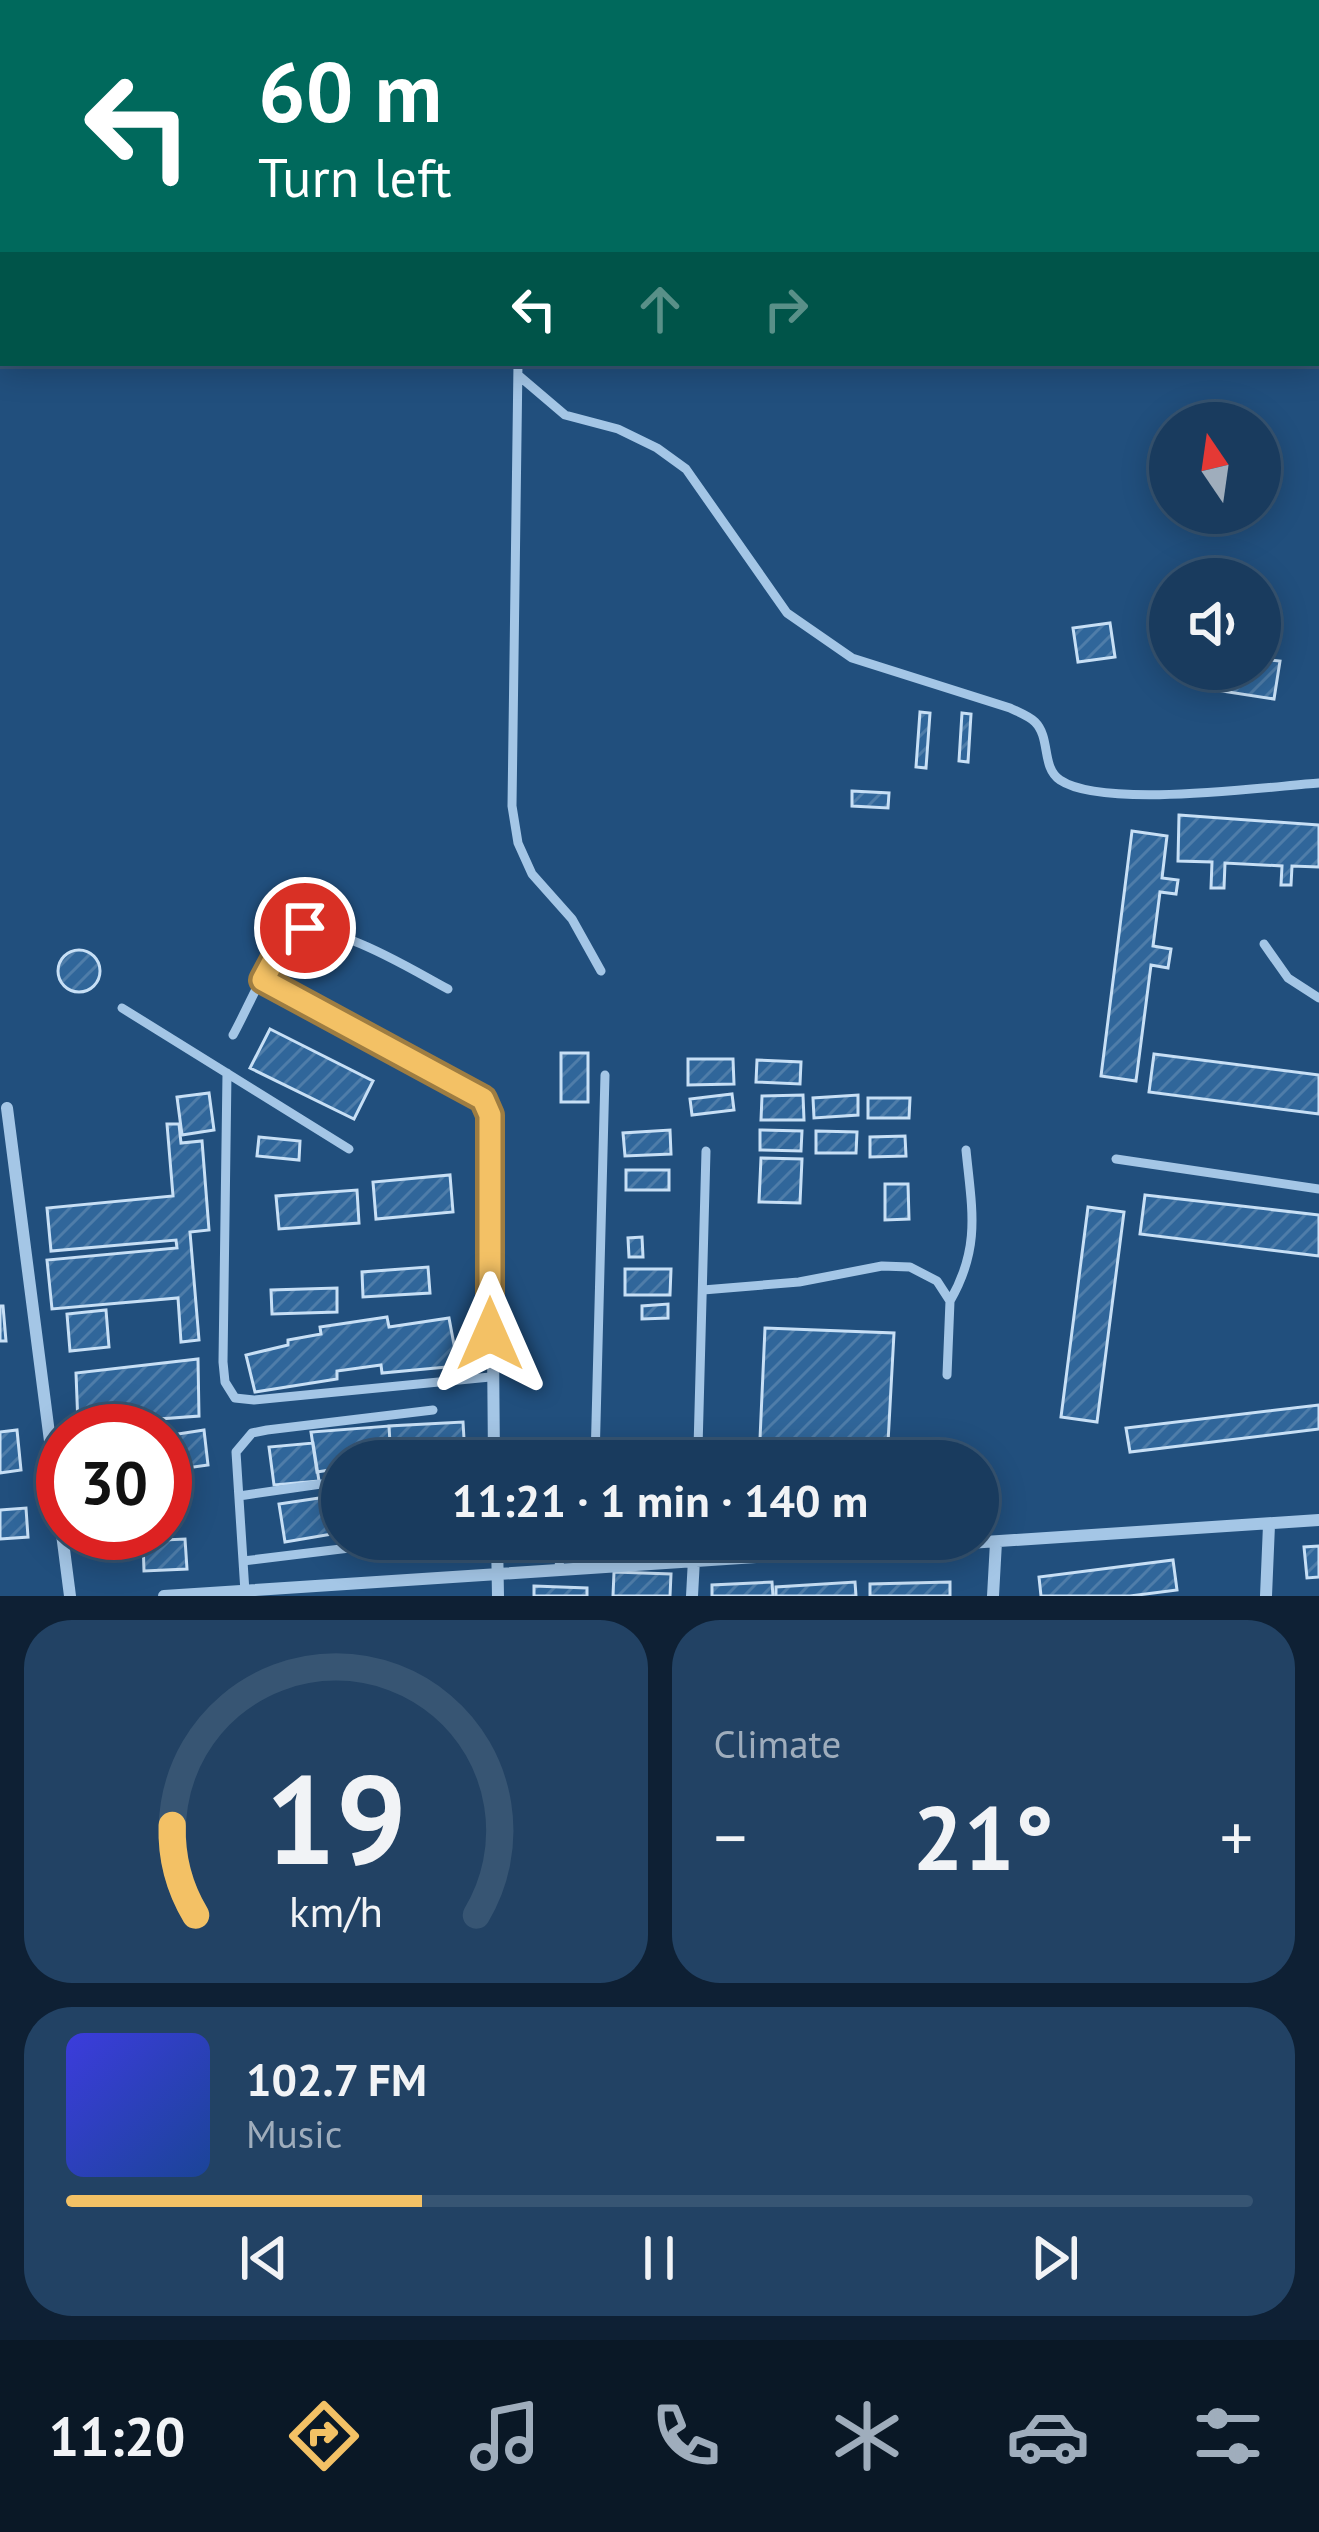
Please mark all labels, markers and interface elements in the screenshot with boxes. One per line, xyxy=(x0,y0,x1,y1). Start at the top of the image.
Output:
text: 60 m xyxy=(258,36,442,145)
icon: left xyxy=(60,48,216,204)
text: Turn left xyxy=(258,142,452,212)
icon: left xyxy=(501,276,567,342)
icon: ahead xyxy=(627,276,693,342)
icon: right xyxy=(753,276,819,342)
north arrow xyxy=(1149,402,1281,534)
map controls xyxy=(1149,402,1281,690)
button: sound xyxy=(1149,558,1281,690)
pin xyxy=(254,877,356,979)
icon: arrive xyxy=(272,895,338,961)
position arrow xyxy=(427,1271,553,1397)
speed limit sign: 30 xyxy=(36,1404,192,1560)
text: 11:21 · 1 min · 140 m xyxy=(452,1471,868,1529)
text: Climate xyxy=(714,1718,841,1769)
text: 19 xyxy=(265,1737,407,1898)
text: 21° xyxy=(913,1778,1054,1895)
text: − xyxy=(714,1794,747,1879)
text: + xyxy=(1220,1794,1253,1879)
text: km/h xyxy=(289,1882,383,1938)
text: 102.7 FM xyxy=(246,2050,427,2108)
text: Music xyxy=(246,2108,342,2159)
icon: previous xyxy=(231,2225,297,2291)
icon: pause xyxy=(626,2225,692,2291)
icon: next xyxy=(1022,2225,1088,2291)
icon: directions xyxy=(282,2394,366,2478)
icon: music xyxy=(463,2394,547,2478)
icon: phone xyxy=(644,2394,728,2478)
icon: climate xyxy=(825,2394,909,2478)
icon: car xyxy=(1006,2394,1090,2478)
icon: filters xyxy=(1186,2394,1270,2478)
text: 11:20 xyxy=(48,2401,185,2471)

